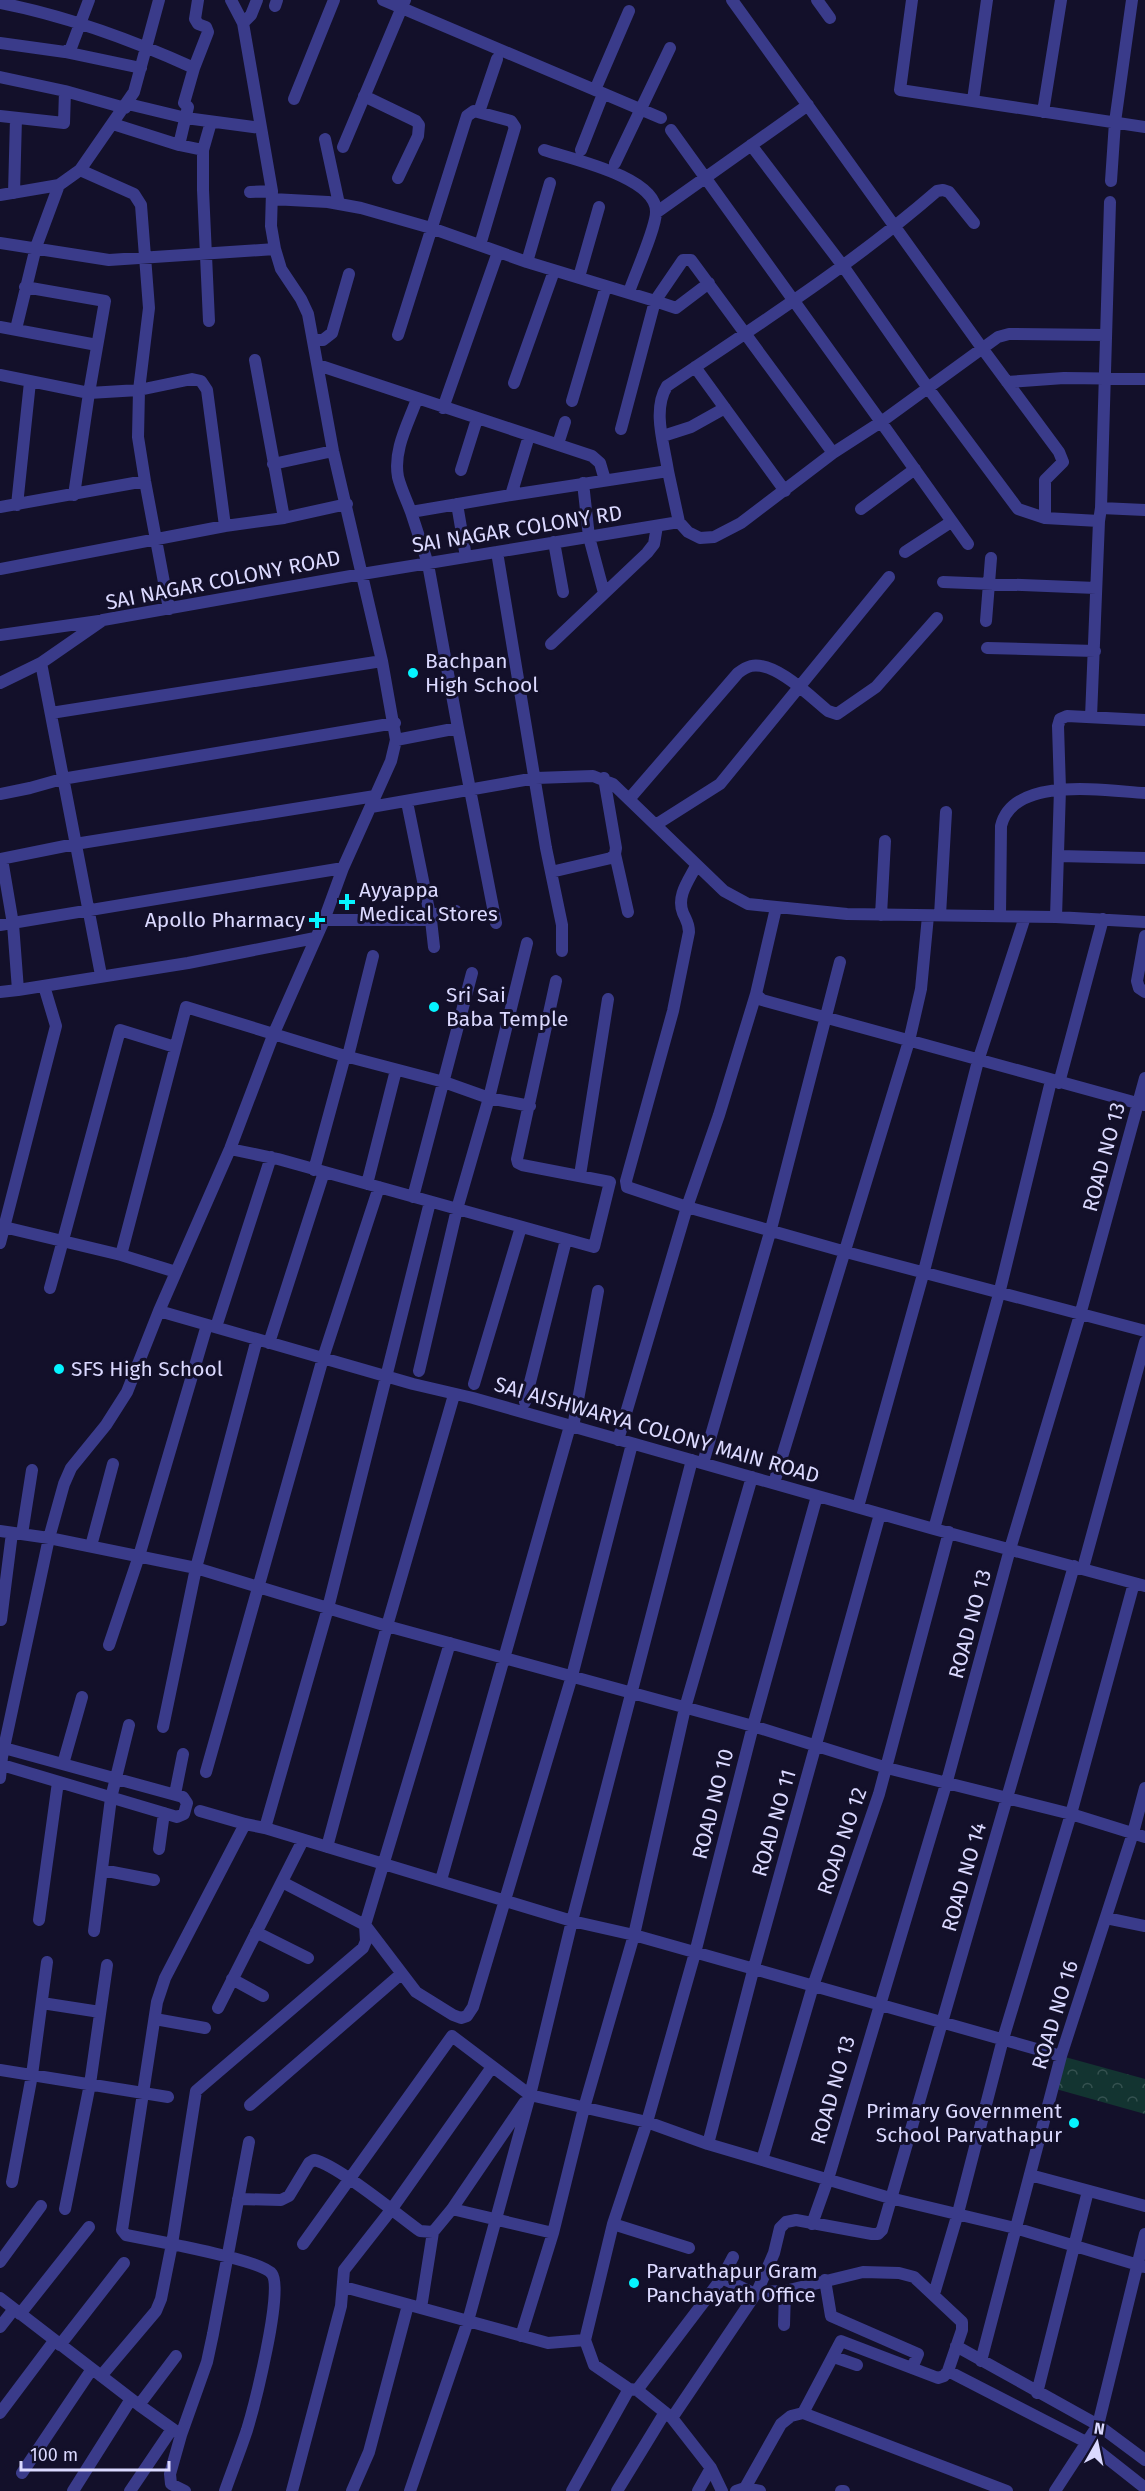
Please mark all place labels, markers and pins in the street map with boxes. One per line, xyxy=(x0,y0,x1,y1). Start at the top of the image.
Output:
place label: Bachpan High School xyxy=(425,648,538,698)
marker: Bachpan High School xyxy=(406,666,420,680)
place label: Ayyappa Medical Stores xyxy=(359,877,498,927)
marker: Ayyappa Medical Stores xyxy=(340,895,354,909)
place label: Apollo Pharmacy xyxy=(145,907,306,933)
marker: Apollo Pharmacy xyxy=(310,913,324,927)
place label: Sri Sai Baba Temple xyxy=(446,982,569,1032)
marker: Sri Sai Baba Temple xyxy=(427,1000,441,1014)
place label: SFS High School xyxy=(71,1356,223,1382)
marker: SFS High School xyxy=(52,1362,66,1376)
place label: Primary Government School Parvathapur xyxy=(866,2098,1062,2148)
marker: Primary Government School Parvathapur xyxy=(1067,2116,1081,2130)
place label: Parvathapur Gram Panchayath Office xyxy=(646,2258,818,2308)
marker: Parvathapur Gram Panchayath Office xyxy=(627,2276,641,2290)

